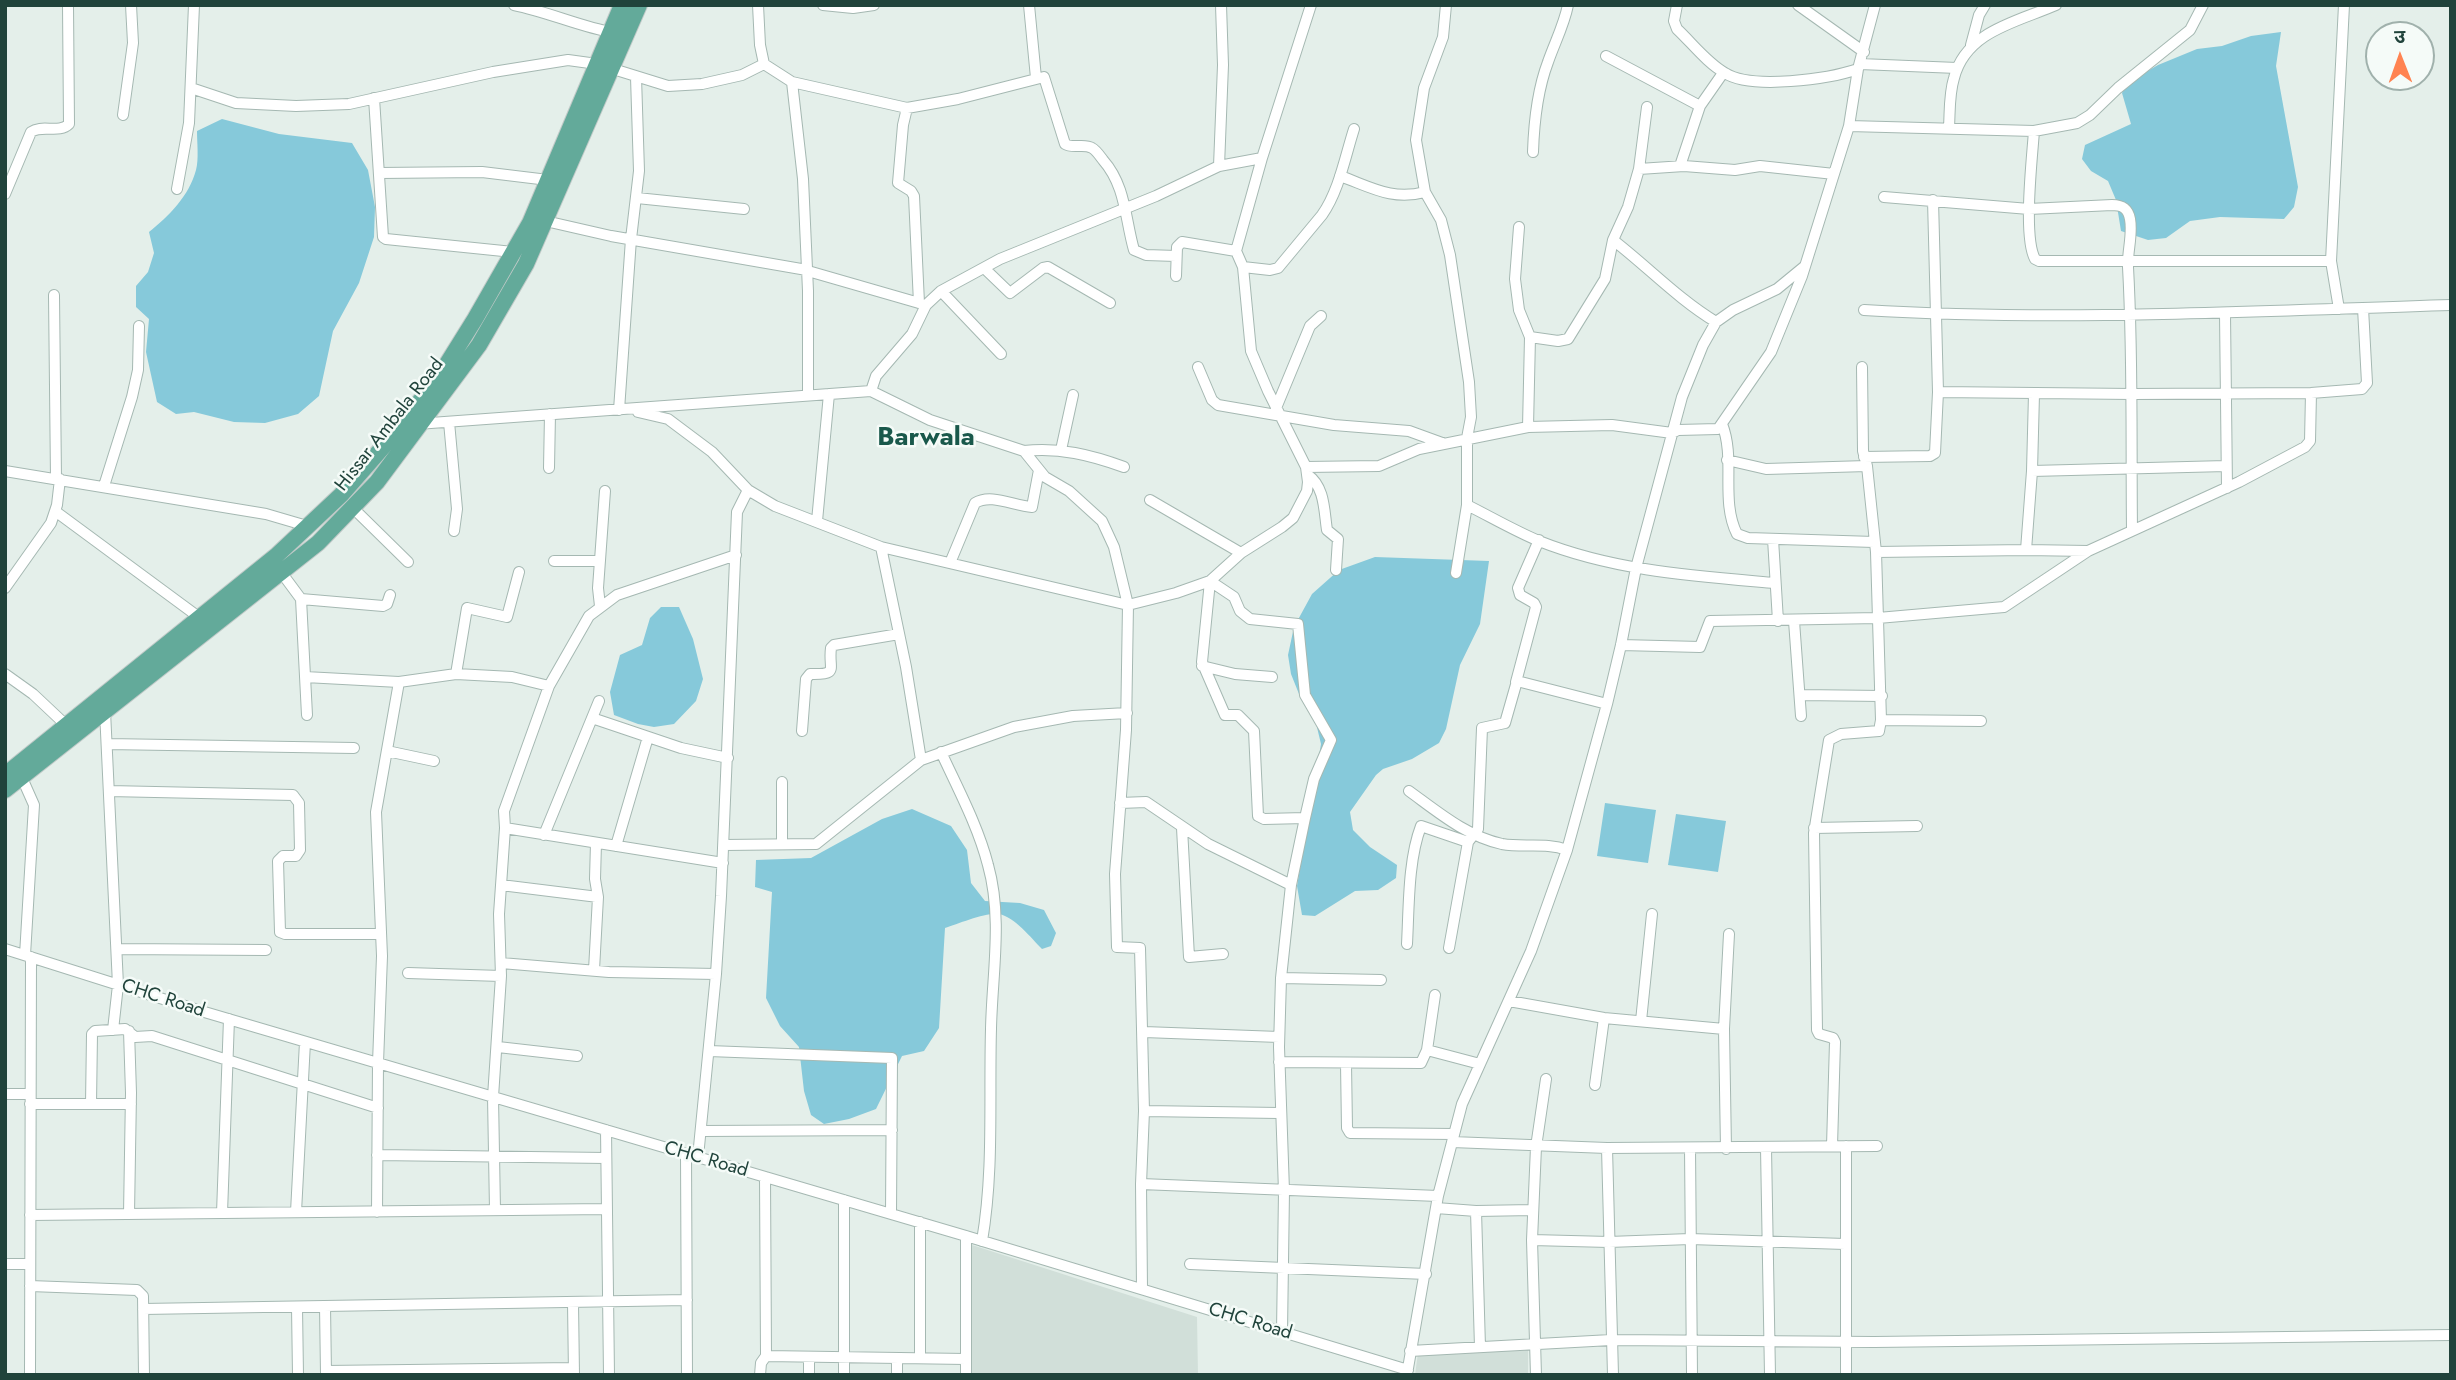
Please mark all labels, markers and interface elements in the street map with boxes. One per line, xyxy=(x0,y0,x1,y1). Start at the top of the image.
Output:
north arrow xyxy=(2365,21,2435,91)
text: उ xyxy=(2394,23,2405,50)
street label: Hissar Ambala Road xyxy=(331,354,449,496)
district label: Barwala xyxy=(877,423,975,455)
street label: CHC Road xyxy=(118,975,208,1023)
street label: CHC Road xyxy=(661,1137,751,1183)
street label: CHC Road xyxy=(1205,1298,1295,1346)

